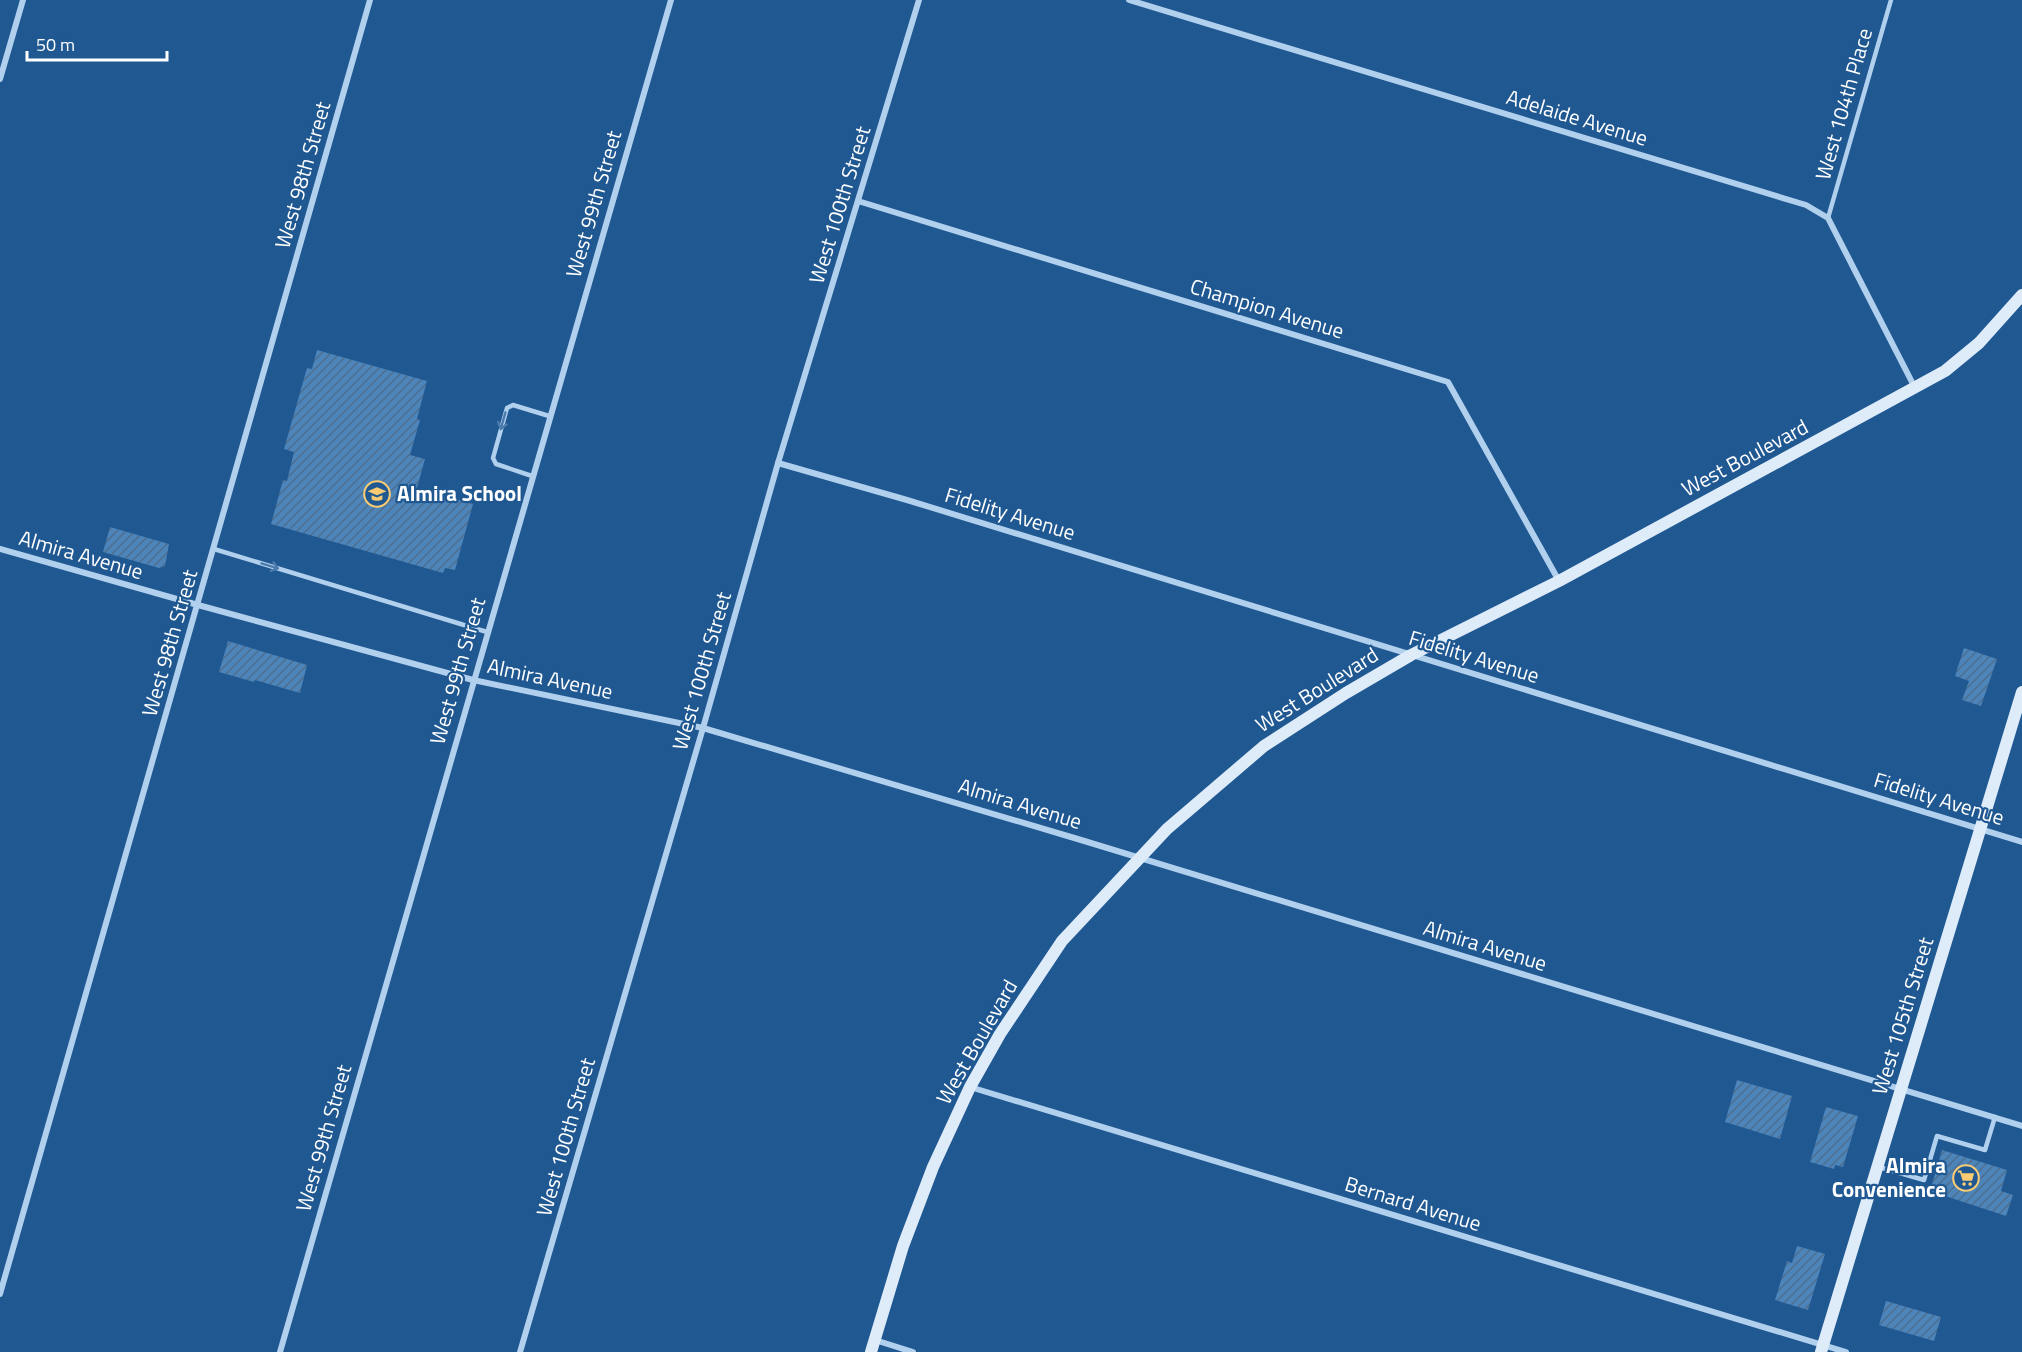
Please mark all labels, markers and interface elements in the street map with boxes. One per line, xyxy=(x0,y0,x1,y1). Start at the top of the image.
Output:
scale bar xyxy=(27,24,166,62)
street label: West 104th Place xyxy=(1806,24,1880,183)
text: 50 m xyxy=(36,31,75,58)
street label: Adelaide Avenue xyxy=(1503,80,1652,154)
street label: West 98th Street xyxy=(266,97,338,252)
street label: West 100th Street xyxy=(800,121,878,287)
street label: West 99th Street xyxy=(557,126,629,281)
street label: Champion Avenue xyxy=(1187,269,1348,347)
street label: West Boulevard xyxy=(1675,410,1814,504)
one-way arrow xyxy=(497,411,508,430)
place label: Almira School xyxy=(397,477,522,509)
street label: Fidelity Avenue xyxy=(941,478,1079,548)
school or university icon: Almira School xyxy=(362,479,392,509)
street label: Almira Avenue xyxy=(16,521,147,587)
one-way arrow xyxy=(260,561,279,572)
street label: West 98th Street xyxy=(133,565,205,720)
street label: West 100th Street xyxy=(663,587,739,754)
street label: West 99th Street xyxy=(421,593,493,748)
street label: Fidelity Avenue xyxy=(1405,621,1543,691)
street label: West Boulevard xyxy=(1249,639,1384,740)
street label: Almira Avenue xyxy=(484,649,616,707)
street label: Fidelity Avenue xyxy=(1870,763,2008,833)
street label: Almira Avenue xyxy=(955,769,1086,837)
street label: Almira Avenue xyxy=(1420,911,1551,979)
street label: West 105th Street xyxy=(1863,932,1941,1098)
street label: West Boulevard xyxy=(927,973,1025,1110)
street label: West 100th Street xyxy=(527,1053,603,1220)
street label: West 99th Street xyxy=(287,1060,359,1215)
place label: Almira Convenience xyxy=(1832,1149,1946,1205)
supermarket icon: Almira Convenience xyxy=(1951,1163,1981,1193)
street label: Bernard Avenue xyxy=(1341,1167,1485,1239)

